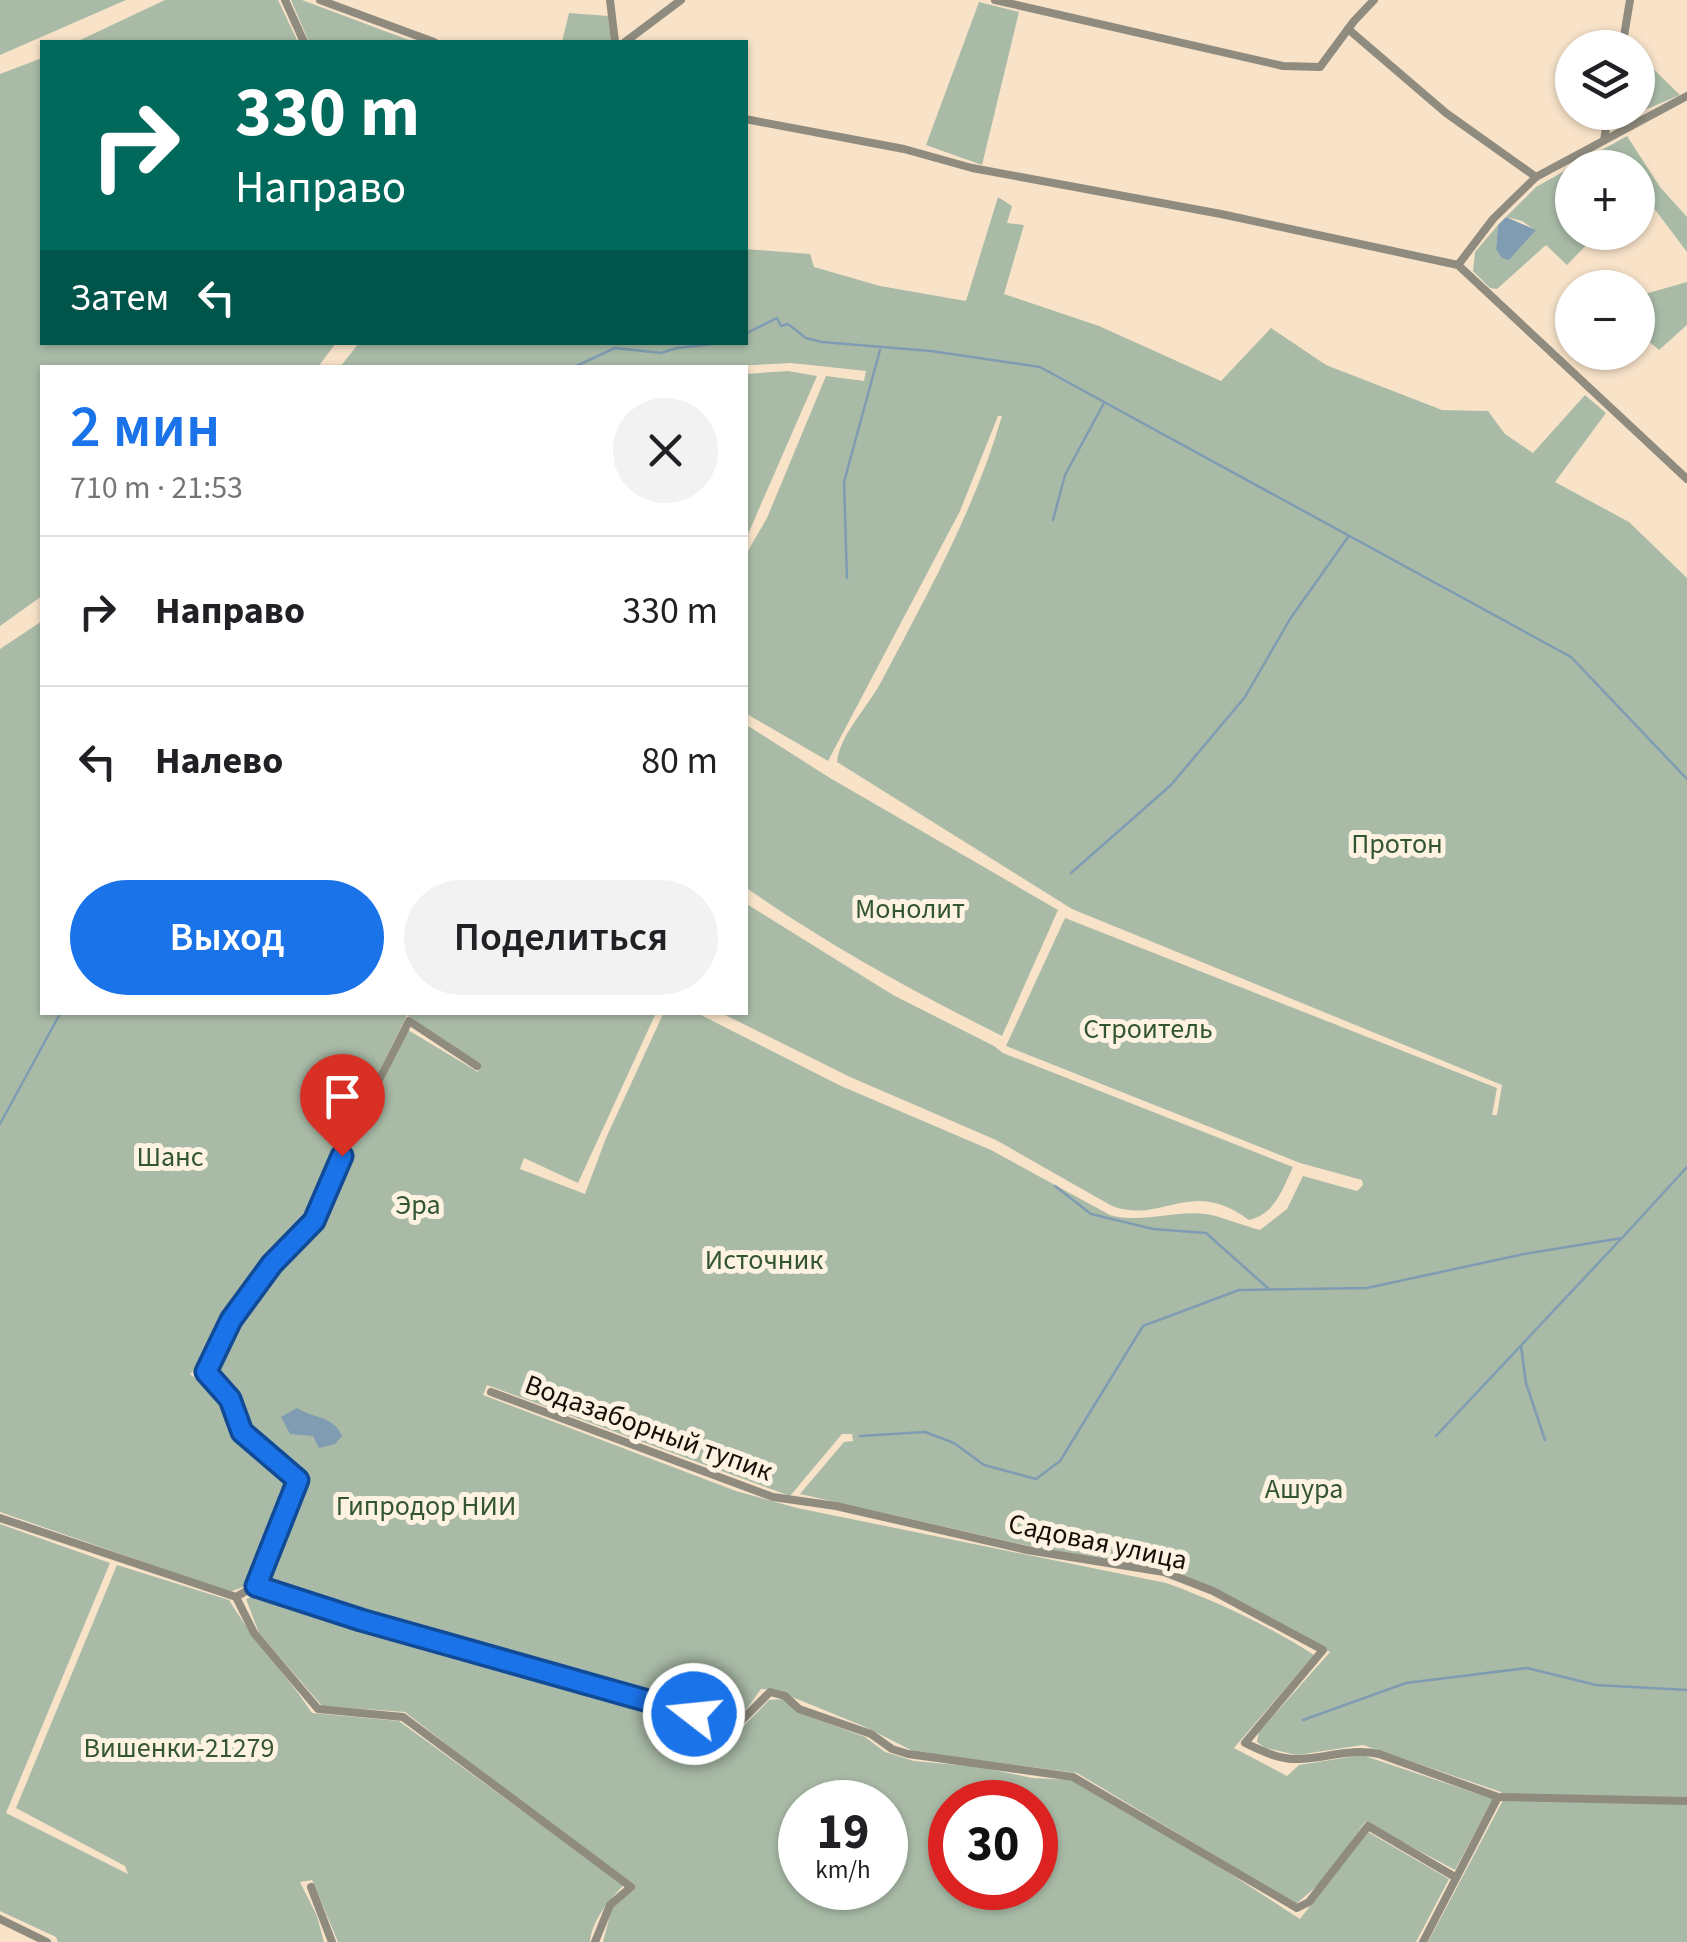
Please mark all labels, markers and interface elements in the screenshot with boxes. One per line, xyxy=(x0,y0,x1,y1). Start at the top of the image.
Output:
map controls xyxy=(1555,30,1655,370)
button: layers xyxy=(1555,30,1655,130)
text: 330 m xyxy=(235,63,420,163)
icon: right xyxy=(70,80,200,210)
button: + xyxy=(1555,150,1655,250)
text: Направо xyxy=(235,156,406,220)
icon: left xyxy=(189,270,244,325)
button: − xyxy=(1555,270,1655,370)
text: Затем xyxy=(70,271,169,325)
text: 2 мин xyxy=(70,385,220,470)
button: close xyxy=(613,398,718,503)
text: 710 m · 21:53 xyxy=(70,465,243,511)
icon: right xyxy=(70,584,125,639)
text: Направо xyxy=(155,584,305,638)
text: 330 m xyxy=(622,584,718,638)
icon: left xyxy=(70,734,125,789)
text: Налево xyxy=(155,734,283,788)
text: 80 m xyxy=(641,734,718,788)
park label: Протон xyxy=(1351,824,1443,864)
button: Выход xyxy=(70,880,384,995)
button: Поделиться xyxy=(404,880,718,995)
park label: Монолит xyxy=(855,889,965,929)
park label: Строитель xyxy=(1083,1009,1213,1049)
pin xyxy=(300,1054,385,1157)
icon: arrive xyxy=(315,1069,370,1124)
park label: Шанс xyxy=(136,1137,204,1177)
park label: Эра xyxy=(395,1185,441,1225)
park label: Источник xyxy=(705,1240,823,1280)
street label: Водазаборный тупик xyxy=(519,1365,778,1491)
park label: Ашура xyxy=(1265,1469,1343,1509)
park label: Гипродор НИИ xyxy=(336,1486,516,1526)
street label: Садовая улица xyxy=(1005,1503,1191,1580)
position arrow xyxy=(642,1662,746,1766)
park label: Вишенки-21279 xyxy=(84,1728,274,1768)
speed limit sign: 30 xyxy=(928,1780,1058,1910)
text: 19 xyxy=(817,1797,869,1868)
text: km/h xyxy=(815,1852,871,1888)

